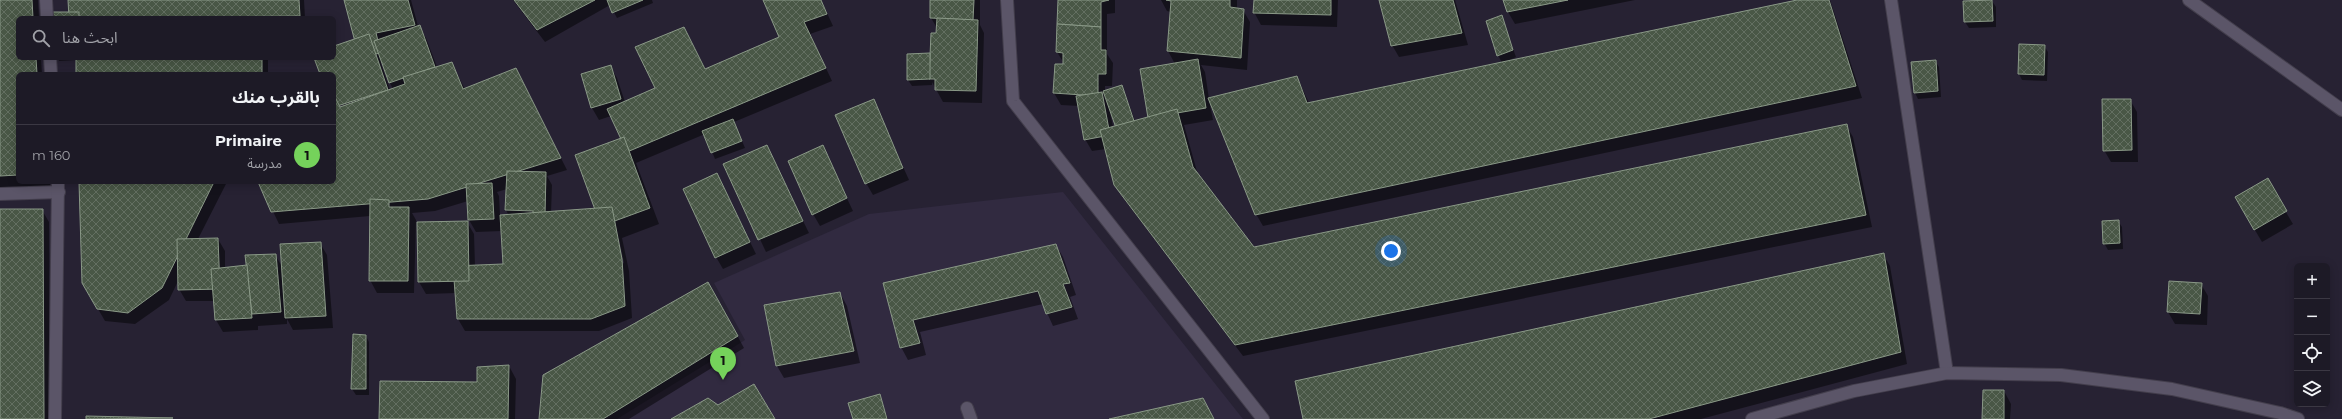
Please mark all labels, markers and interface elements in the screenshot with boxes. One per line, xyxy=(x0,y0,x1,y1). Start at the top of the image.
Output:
search box xyxy=(16,16,336,60)
icon: search xyxy=(30,27,52,49)
text: ابحث هنا xyxy=(62,28,118,47)
text: بالقرب منك xyxy=(232,87,320,107)
text: Primaire xyxy=(215,131,282,150)
text: 160 m xyxy=(32,147,70,163)
text: 1 xyxy=(304,147,310,163)
text: مدرسة xyxy=(247,155,282,171)
your location xyxy=(1381,241,1401,261)
map controls xyxy=(2294,263,2330,407)
button: + xyxy=(2294,263,2330,299)
button: − xyxy=(2294,299,2330,335)
button: locate xyxy=(2294,335,2330,371)
pin: 1 xyxy=(710,347,736,380)
button: layers xyxy=(2294,371,2330,407)

